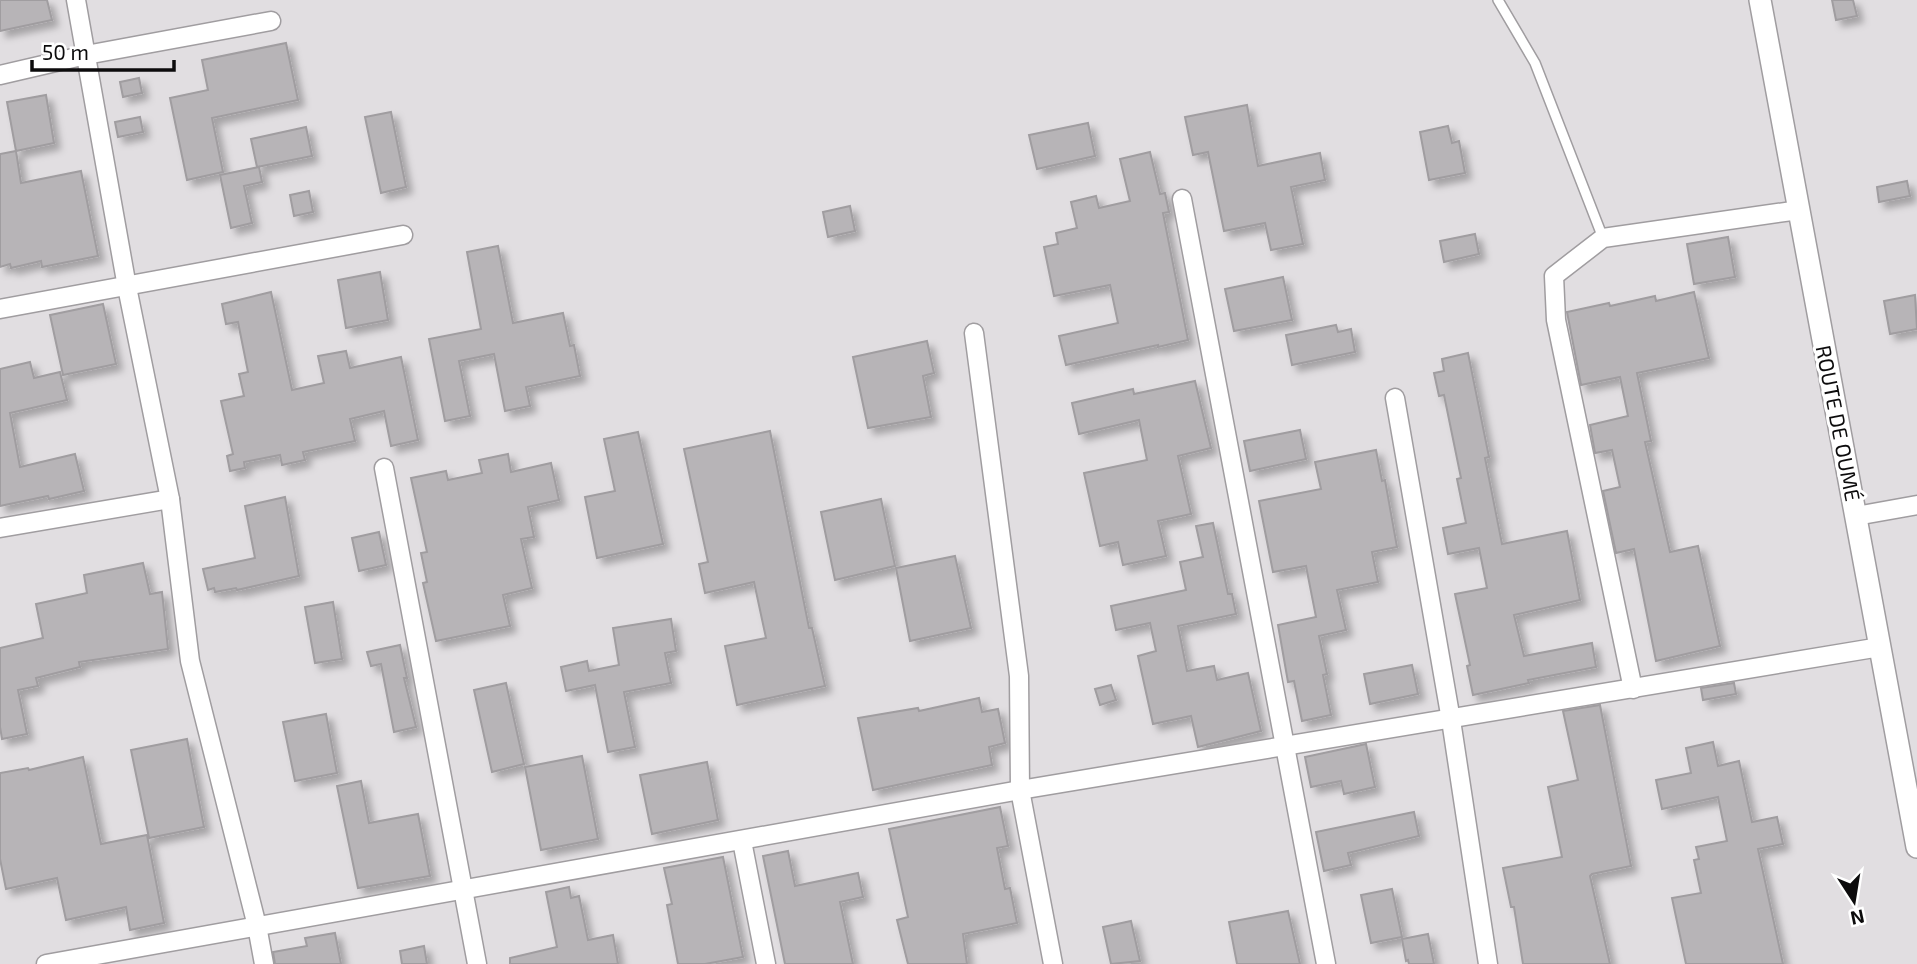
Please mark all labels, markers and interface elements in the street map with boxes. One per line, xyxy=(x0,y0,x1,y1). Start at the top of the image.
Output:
scale bar xyxy=(32,28,173,72)
text: 50 m xyxy=(42,39,89,64)
street label: ROUTE DE OUMÉ xyxy=(1812,343,1866,503)
north arrow xyxy=(1819,866,1889,936)
text: N xyxy=(1849,905,1867,931)

